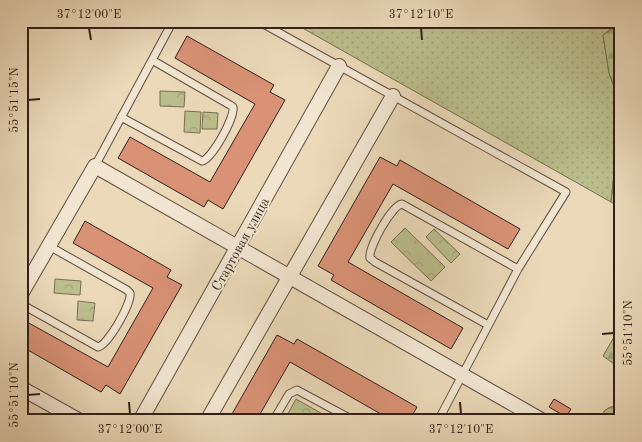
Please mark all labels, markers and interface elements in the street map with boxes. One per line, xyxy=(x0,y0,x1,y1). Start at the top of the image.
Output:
text: 37°12'00"E xyxy=(57,9,121,21)
text: 37°12'10"E xyxy=(389,9,453,21)
text: 55°51'15"N xyxy=(8,67,21,133)
street label: Стартовая улица xyxy=(209,195,272,294)
text: 55°51'10"N xyxy=(622,300,635,366)
text: 55°51'10"N xyxy=(8,362,21,428)
text: 37°12'00"E xyxy=(98,424,162,436)
text: 37°12'10"E xyxy=(429,424,493,436)

